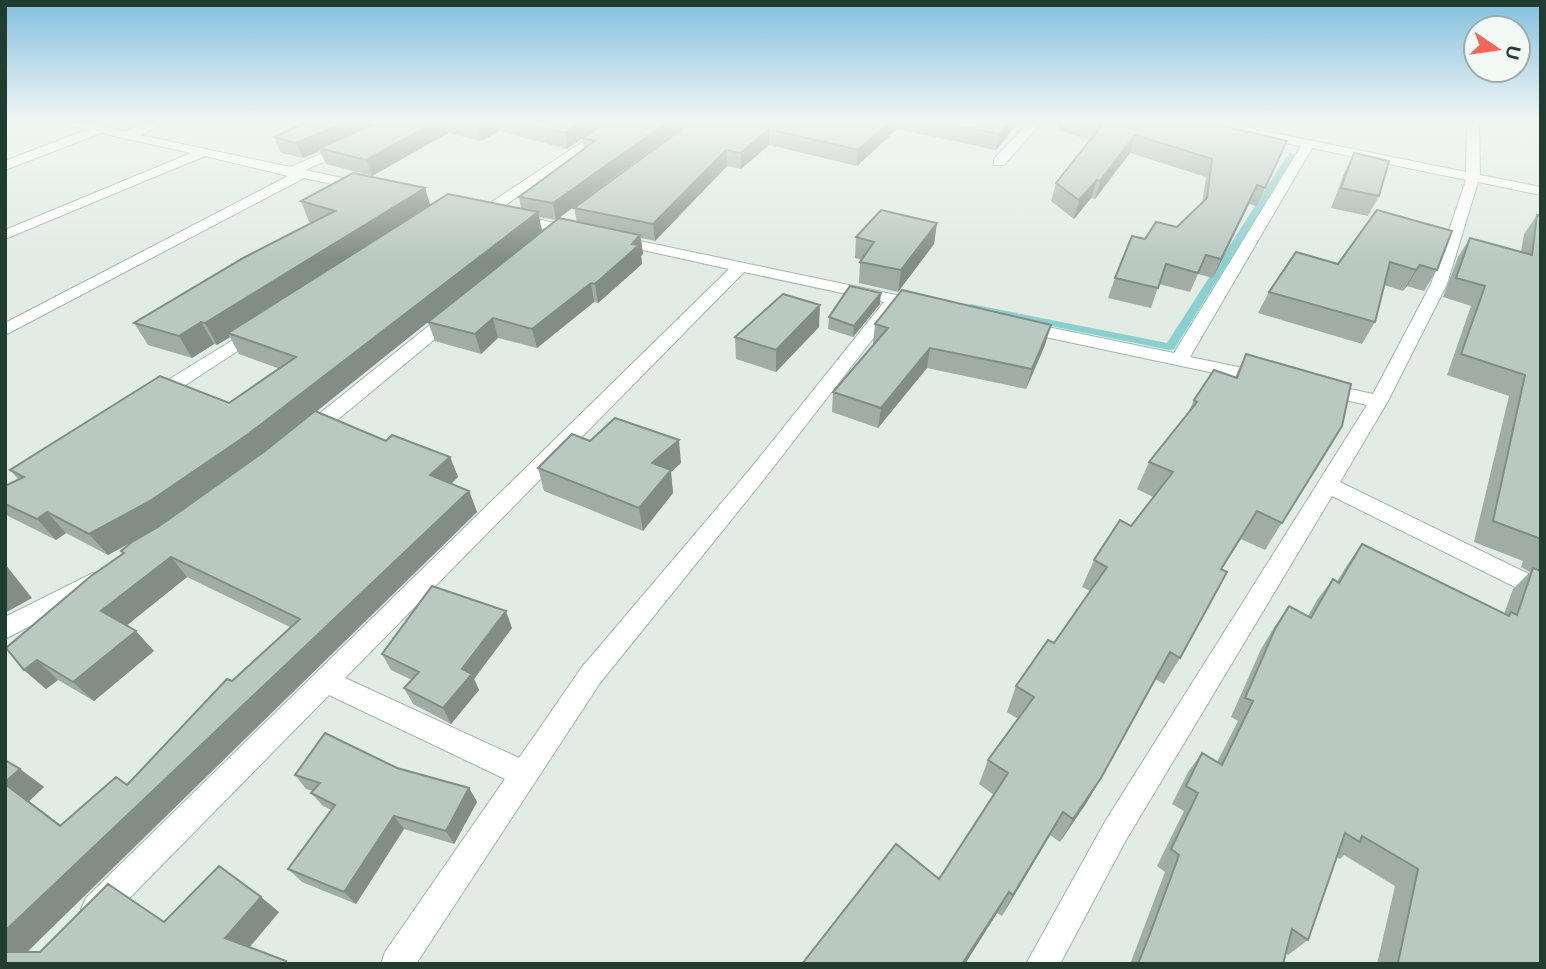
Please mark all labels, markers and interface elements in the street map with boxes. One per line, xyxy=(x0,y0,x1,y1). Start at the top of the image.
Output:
north arrow xyxy=(1462,14,1532,84)
text: U xyxy=(1501,44,1525,62)

